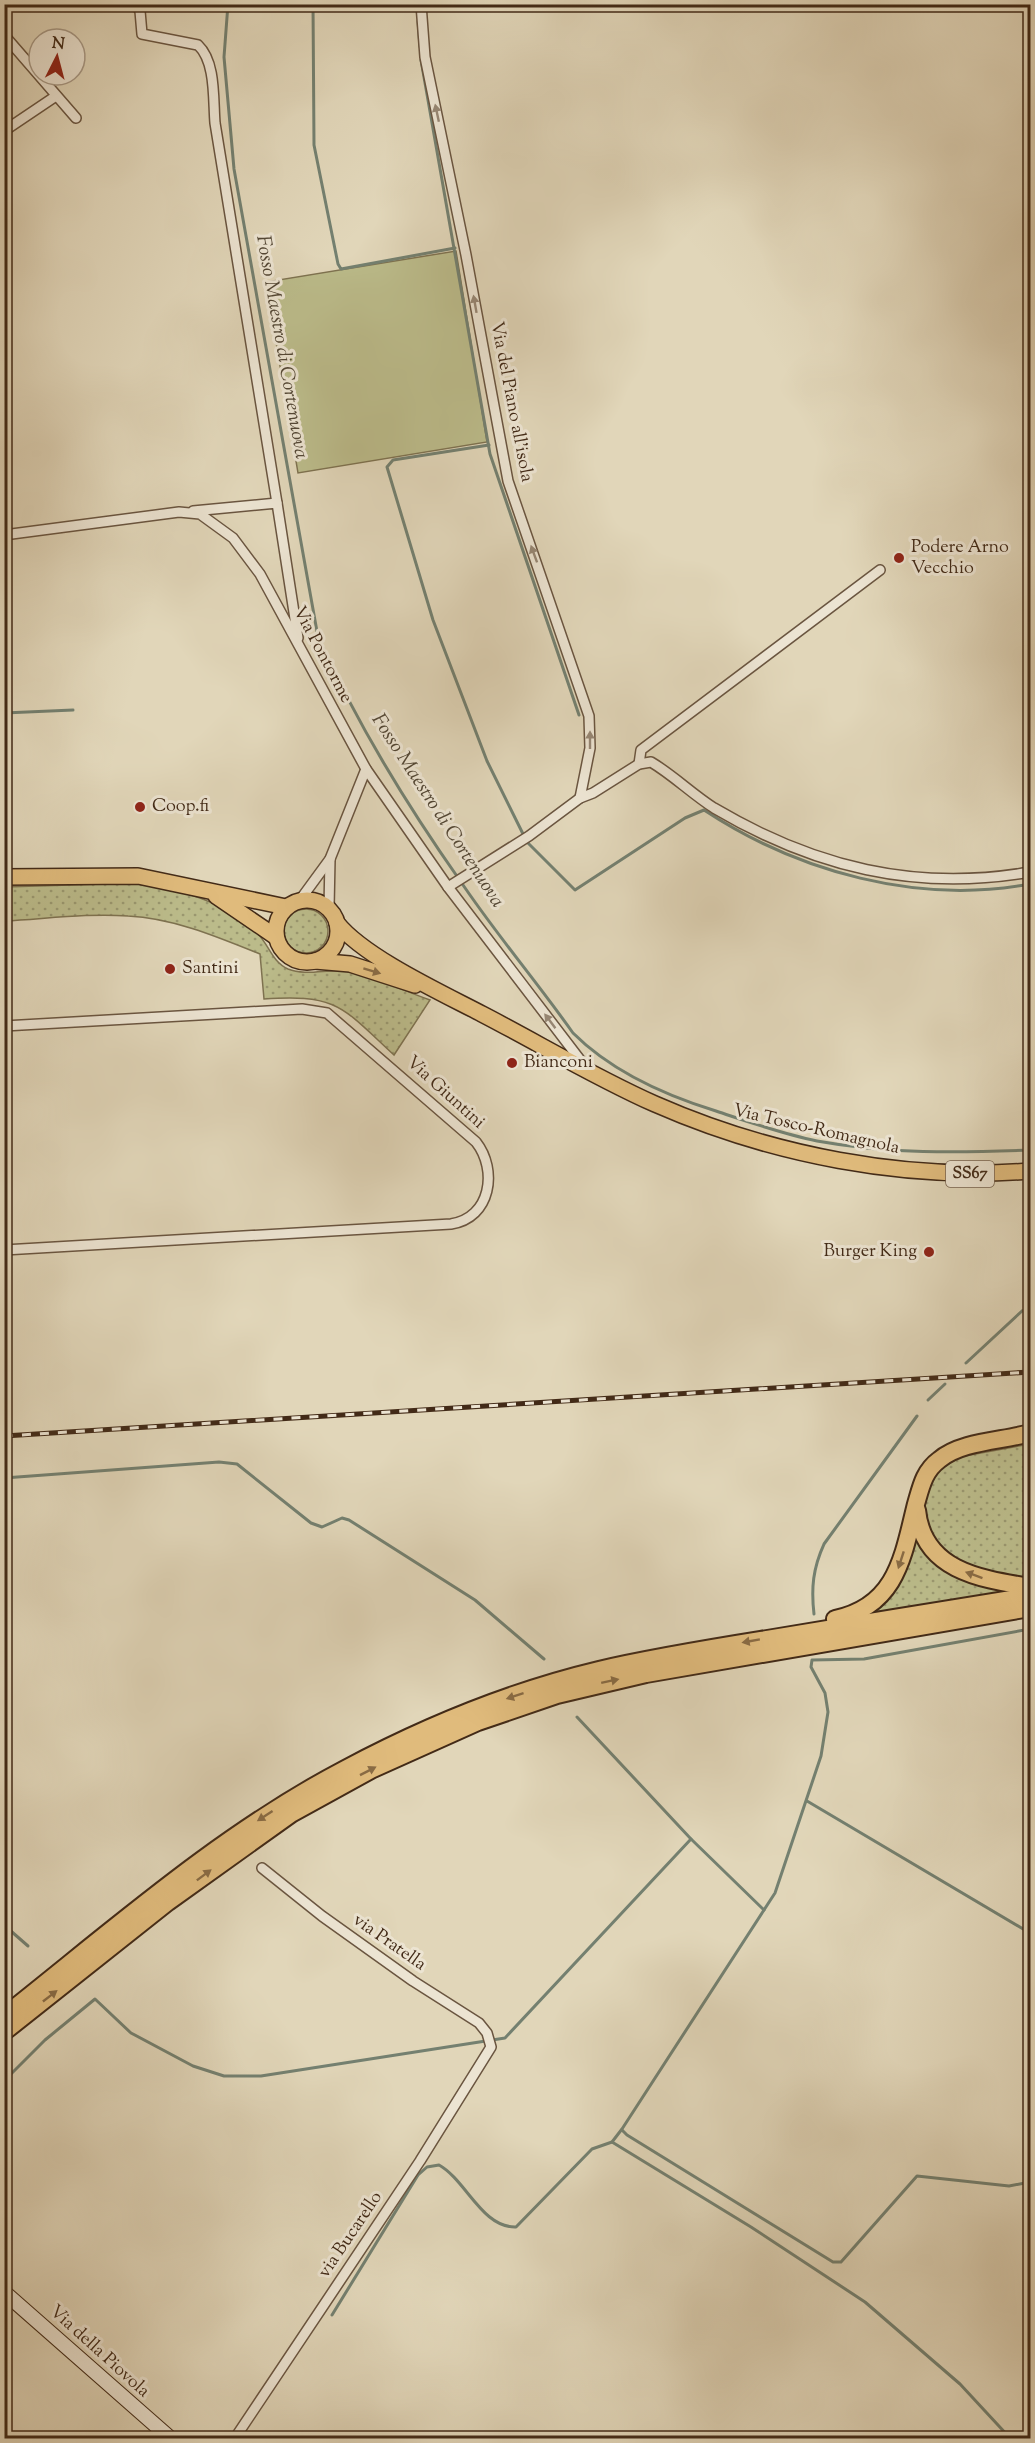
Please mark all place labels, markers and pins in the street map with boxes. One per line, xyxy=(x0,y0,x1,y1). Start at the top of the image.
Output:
place label: Podere Arno Vecchio xyxy=(911,535,1009,582)
marker: Podere Arno Vecchio xyxy=(892,551,906,565)
place label: Coop.fi xyxy=(152,794,210,820)
marker: Coop.fi xyxy=(133,800,147,814)
place label: Santini xyxy=(182,956,239,982)
marker: Santini xyxy=(163,962,177,976)
place label: Bianconi xyxy=(524,1050,593,1076)
marker: Bianconi xyxy=(505,1056,519,1070)
place label: Burger King xyxy=(823,1239,917,1265)
marker: Burger King xyxy=(922,1245,936,1259)

